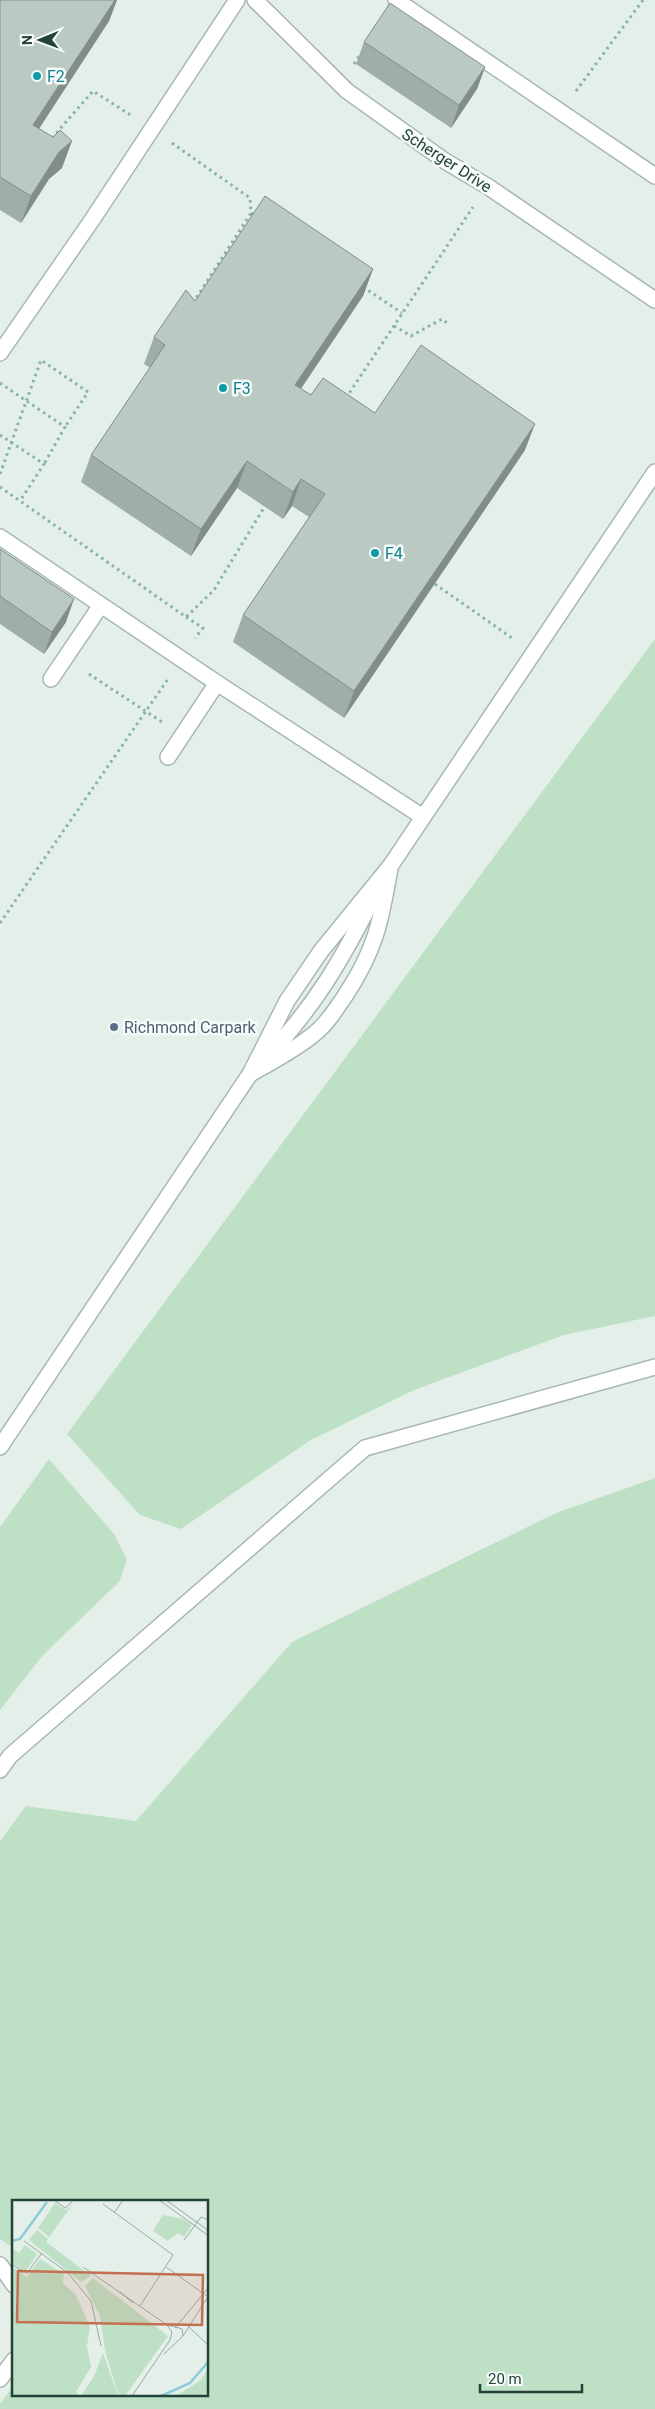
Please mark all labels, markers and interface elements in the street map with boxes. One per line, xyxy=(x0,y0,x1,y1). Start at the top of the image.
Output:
north arrow xyxy=(15,15,65,65)
text: N xyxy=(19,35,35,45)
place label: F2 xyxy=(47,67,65,86)
marker: F2 xyxy=(31,70,43,82)
street label: Scherger Drive xyxy=(398,124,495,197)
place label: F3 xyxy=(233,379,251,398)
marker: F3 xyxy=(217,382,229,394)
place label: F4 xyxy=(385,544,403,563)
marker: F4 xyxy=(369,547,381,559)
place label: Richmond Carpark xyxy=(124,1018,257,1037)
marker: Richmond Carpark xyxy=(108,1021,120,1033)
inset map xyxy=(12,2200,209,2396)
scale bar xyxy=(480,2362,582,2394)
text: 20 m xyxy=(488,2370,522,2388)

